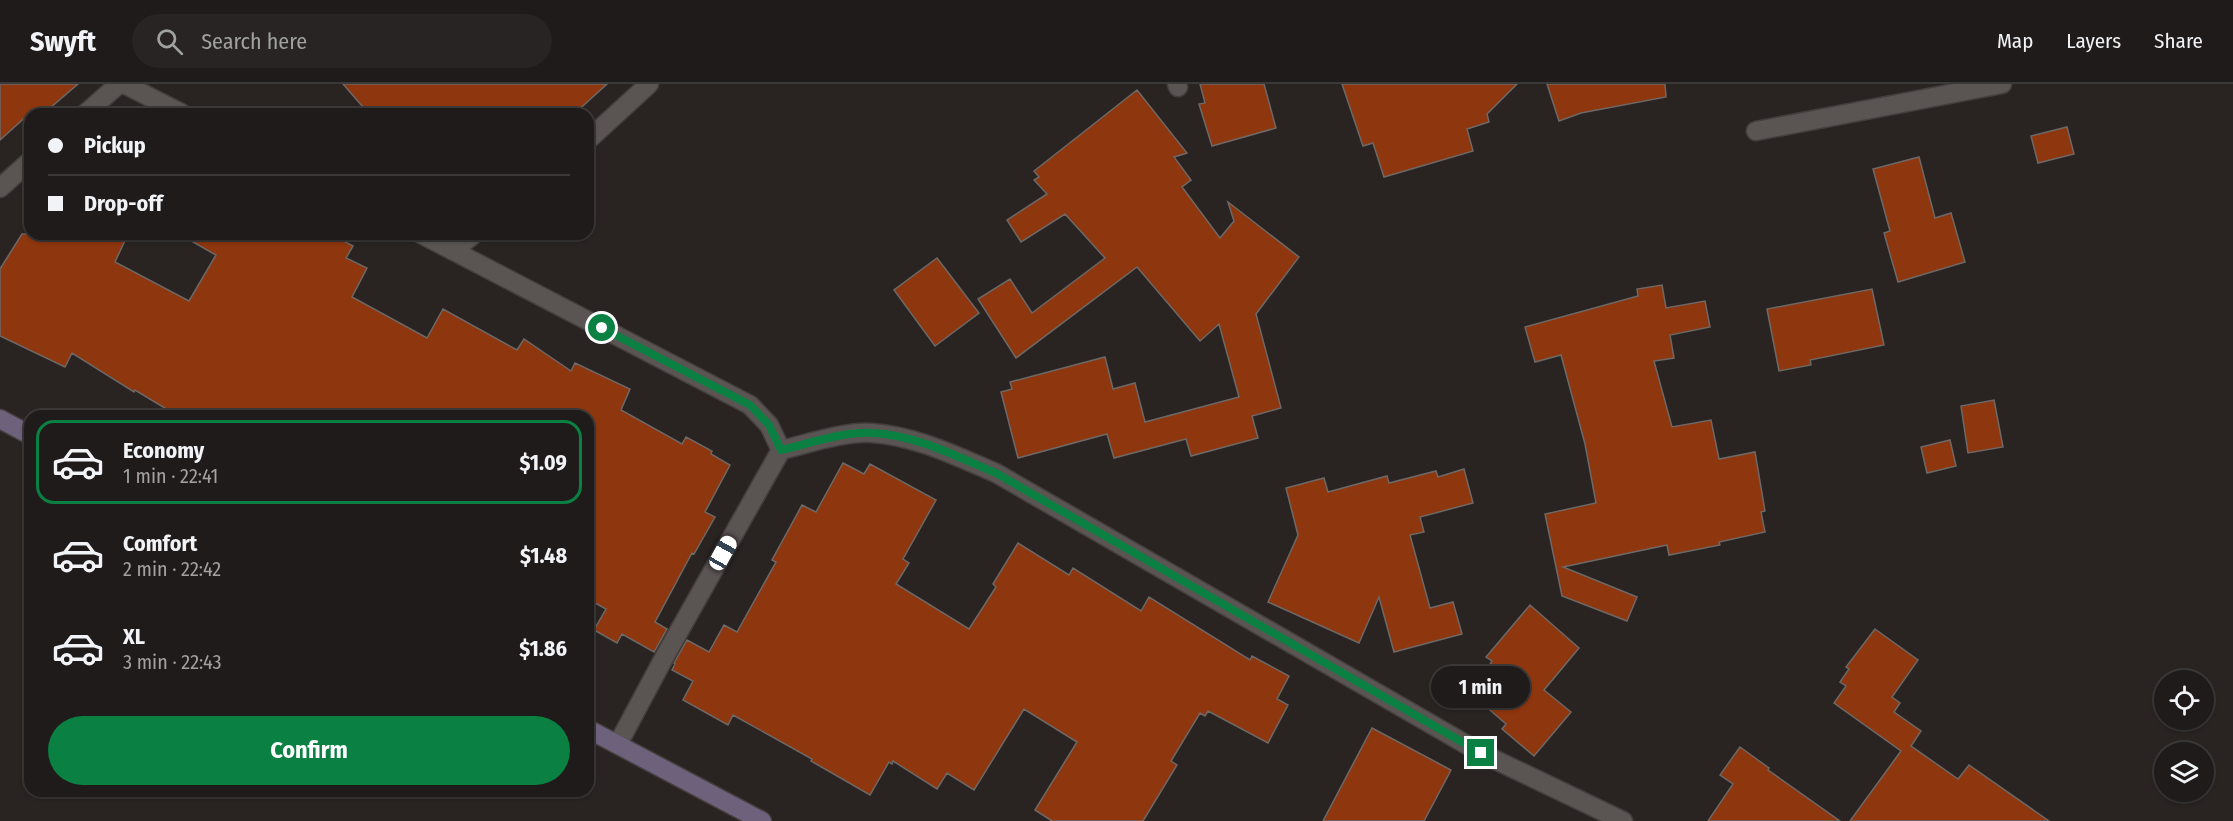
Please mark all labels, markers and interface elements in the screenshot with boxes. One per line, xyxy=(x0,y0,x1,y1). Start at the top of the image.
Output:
search box xyxy=(132,14,552,68)
text: Swyft xyxy=(30,25,96,58)
icon: search xyxy=(153,25,186,58)
text: Search here xyxy=(201,28,307,55)
text: Map xyxy=(1997,28,2033,54)
text: Layers xyxy=(2066,28,2121,54)
text: Share xyxy=(2154,28,2203,54)
text: Pickup xyxy=(84,132,146,159)
text: Drop-off xyxy=(84,190,163,217)
route start xyxy=(588,314,615,341)
icon: car xyxy=(51,435,105,489)
text: Economy xyxy=(123,437,204,464)
text: $1.09 xyxy=(520,449,567,476)
text: 1 min · 22:41 xyxy=(123,464,218,488)
icon: car xyxy=(51,528,105,582)
text: Comfort xyxy=(123,530,197,557)
car xyxy=(706,533,740,573)
text: $1.48 xyxy=(520,542,567,569)
text: 2 min · 22:42 xyxy=(123,557,221,581)
icon: car xyxy=(51,621,105,675)
text: XL xyxy=(123,623,145,650)
text: $1.86 xyxy=(519,635,567,662)
text: 3 min · 22:43 xyxy=(123,650,222,674)
callout: 1 min xyxy=(1432,666,1530,708)
map controls xyxy=(2154,670,2214,802)
button: locate xyxy=(2154,670,2214,730)
text: 1 min xyxy=(1459,675,1502,699)
button: Confirm xyxy=(48,716,570,785)
route end xyxy=(1467,739,1494,766)
button: layers xyxy=(2154,742,2214,802)

